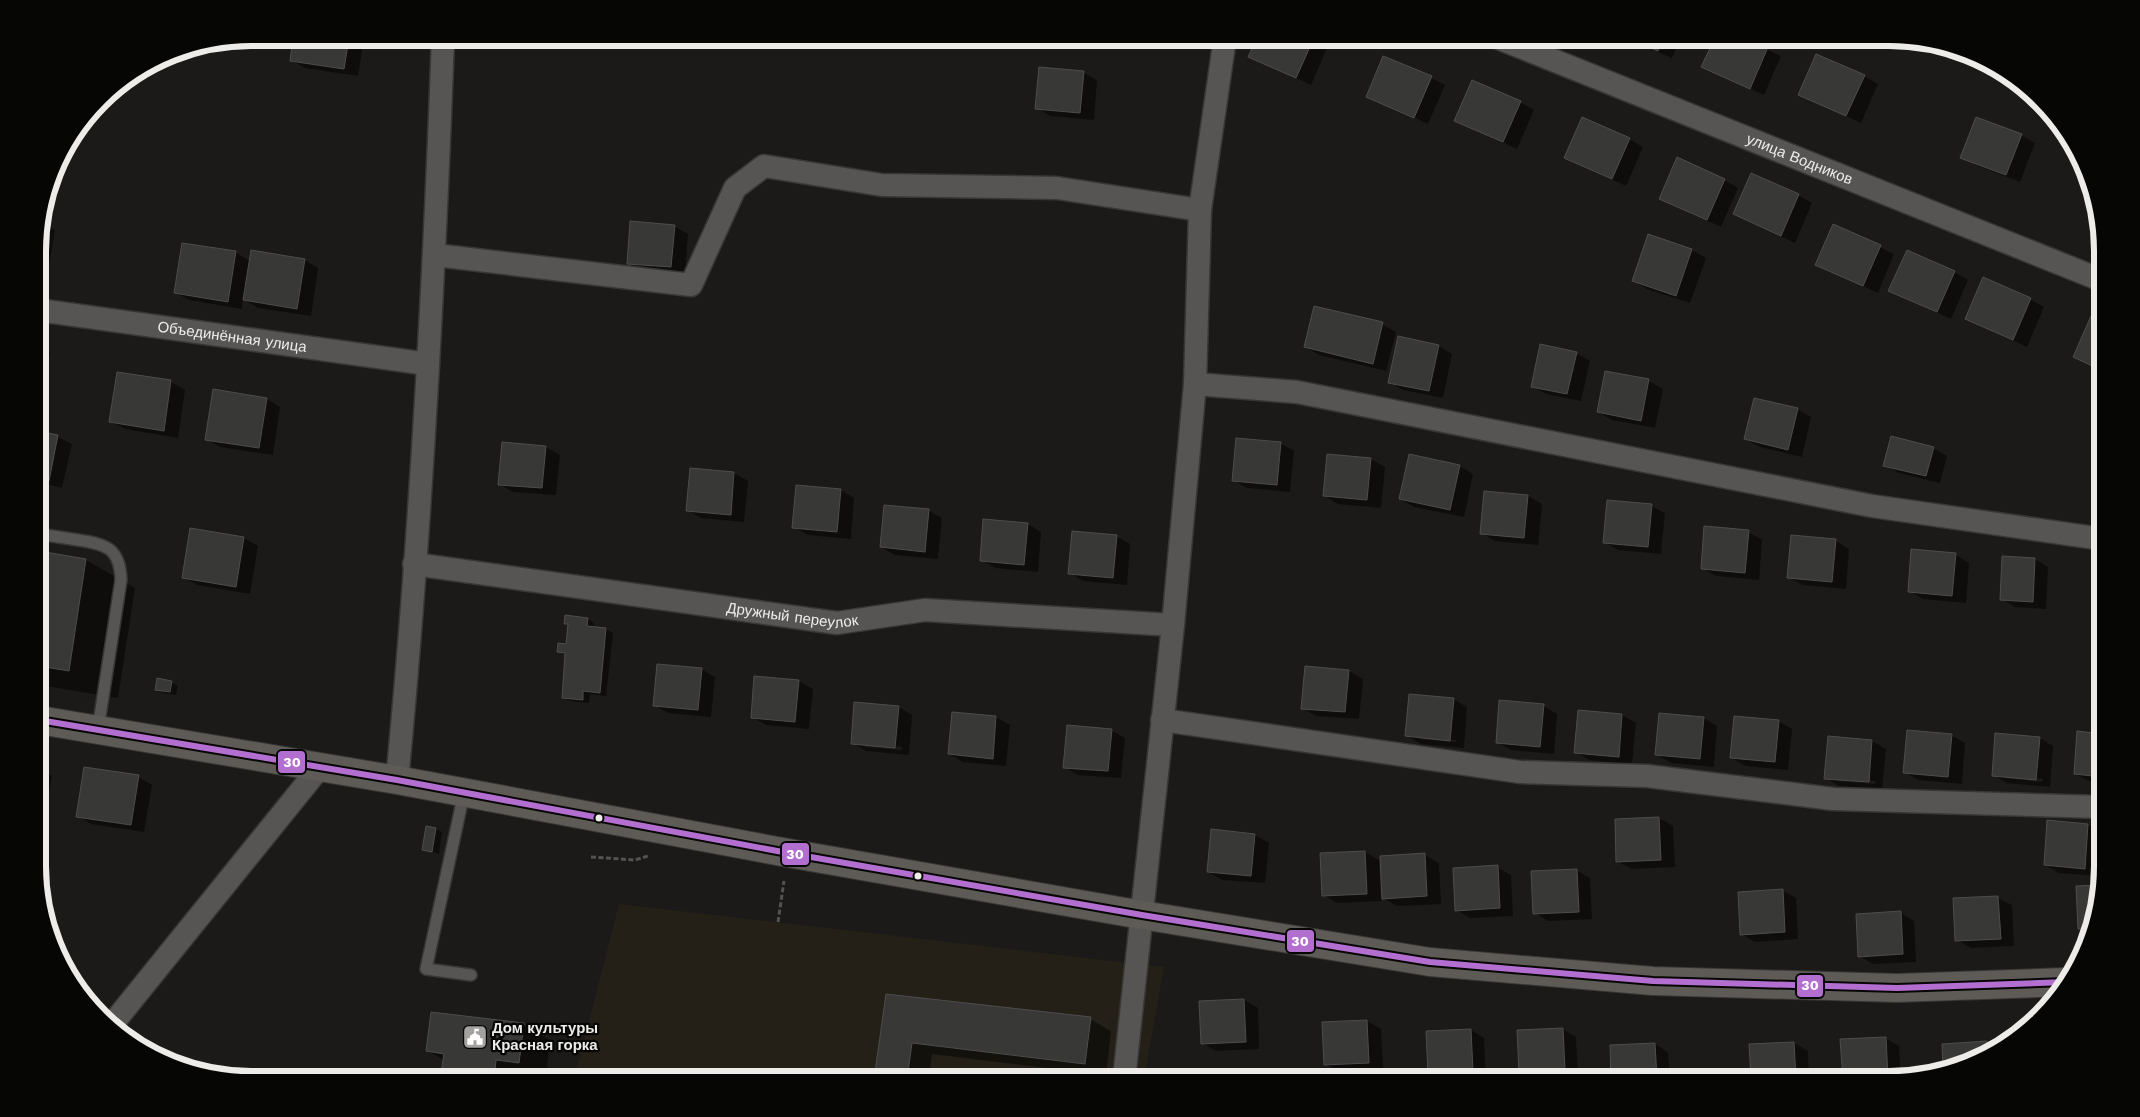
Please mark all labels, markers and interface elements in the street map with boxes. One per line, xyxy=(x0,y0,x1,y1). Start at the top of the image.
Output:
street label: улица Водников xyxy=(1744,130,1855,188)
street label: Объединённая улица xyxy=(156,318,309,356)
street label: Дружный переулок xyxy=(725,599,860,632)
line badge: 30 xyxy=(277,750,306,774)
text: 30 xyxy=(283,754,301,770)
unlabelled marker xyxy=(594,813,604,823)
line badge: 30 xyxy=(781,842,810,866)
text: 30 xyxy=(786,846,804,862)
unlabelled marker xyxy=(913,871,923,881)
line badge: 30 xyxy=(1286,929,1315,953)
text: 30 xyxy=(1291,933,1309,949)
line badge: 30 xyxy=(1796,974,1824,998)
text: 30 xyxy=(1801,977,1819,993)
place label: Дом культуры Красная горка xyxy=(492,1019,598,1054)
public building icon: Дом культуры Красная горка xyxy=(462,1024,488,1050)

